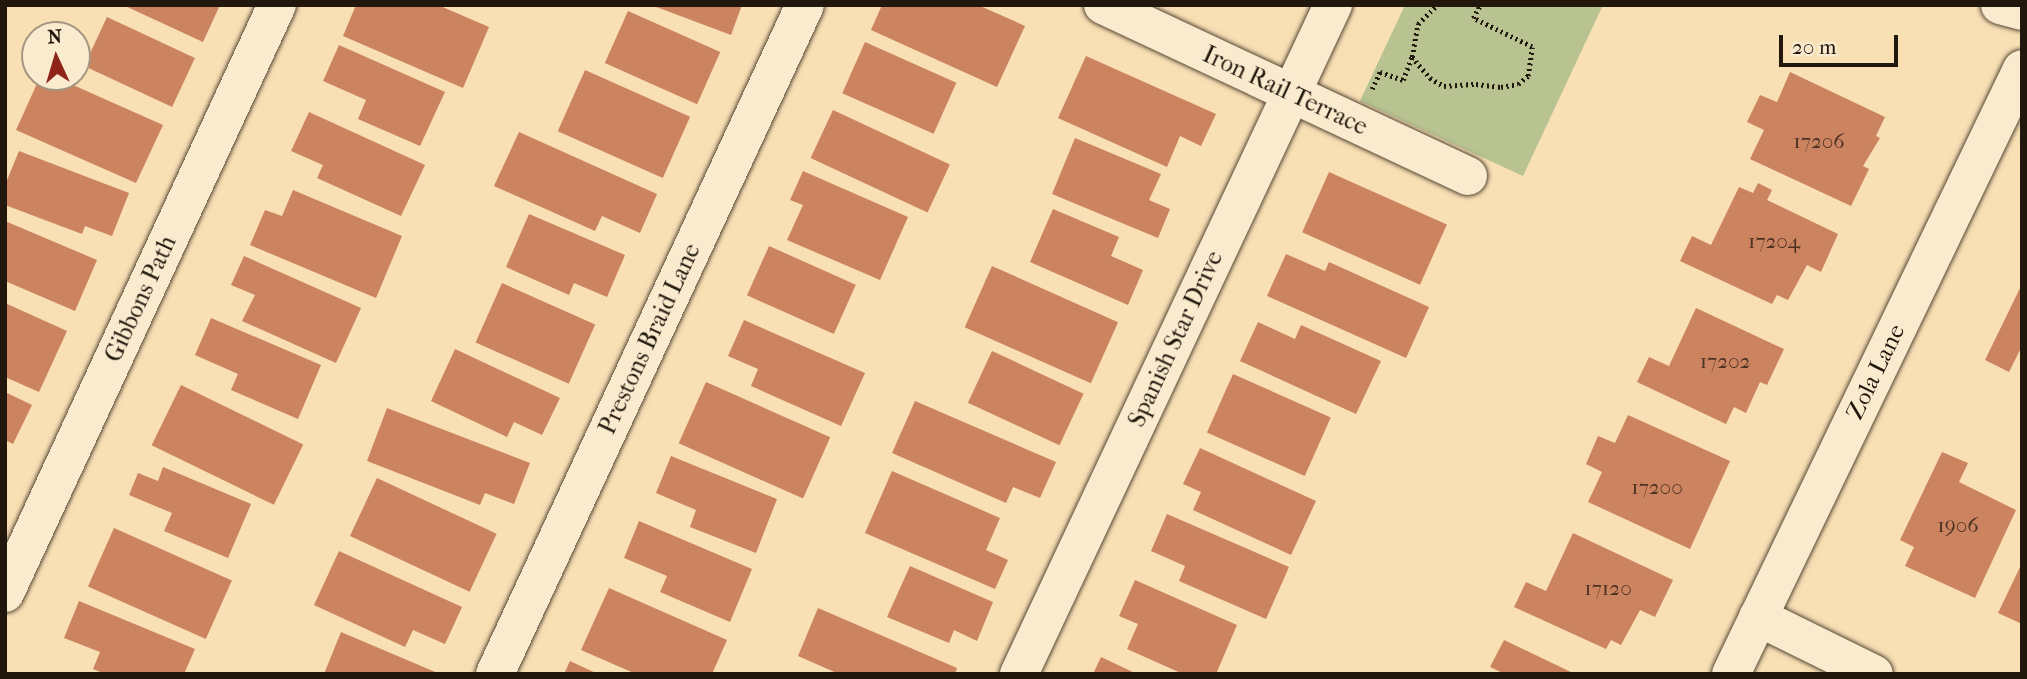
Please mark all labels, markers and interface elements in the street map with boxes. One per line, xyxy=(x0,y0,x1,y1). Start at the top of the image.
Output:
north arrow xyxy=(21,21,91,91)
scale bar xyxy=(1782,21,1901,65)
text: N xyxy=(47,26,63,49)
text: 20 m xyxy=(1792,35,1836,59)
street label: Iron Rail Terrace xyxy=(1198,40,1372,142)
house number: 17206 xyxy=(1793,128,1845,154)
house number: 17204 xyxy=(1748,228,1800,254)
street label: Gibbons Path xyxy=(99,231,183,367)
street label: Prestons Braid Lane xyxy=(593,239,707,439)
street label: Spanish Star Drive xyxy=(1123,246,1229,432)
street label: Zola Lane xyxy=(1841,320,1911,424)
house number: 17202 xyxy=(1700,348,1750,374)
house number: 17200 xyxy=(1631,474,1683,500)
house number: 1906 xyxy=(1937,512,1979,538)
house number: 17120 xyxy=(1584,575,1632,601)

